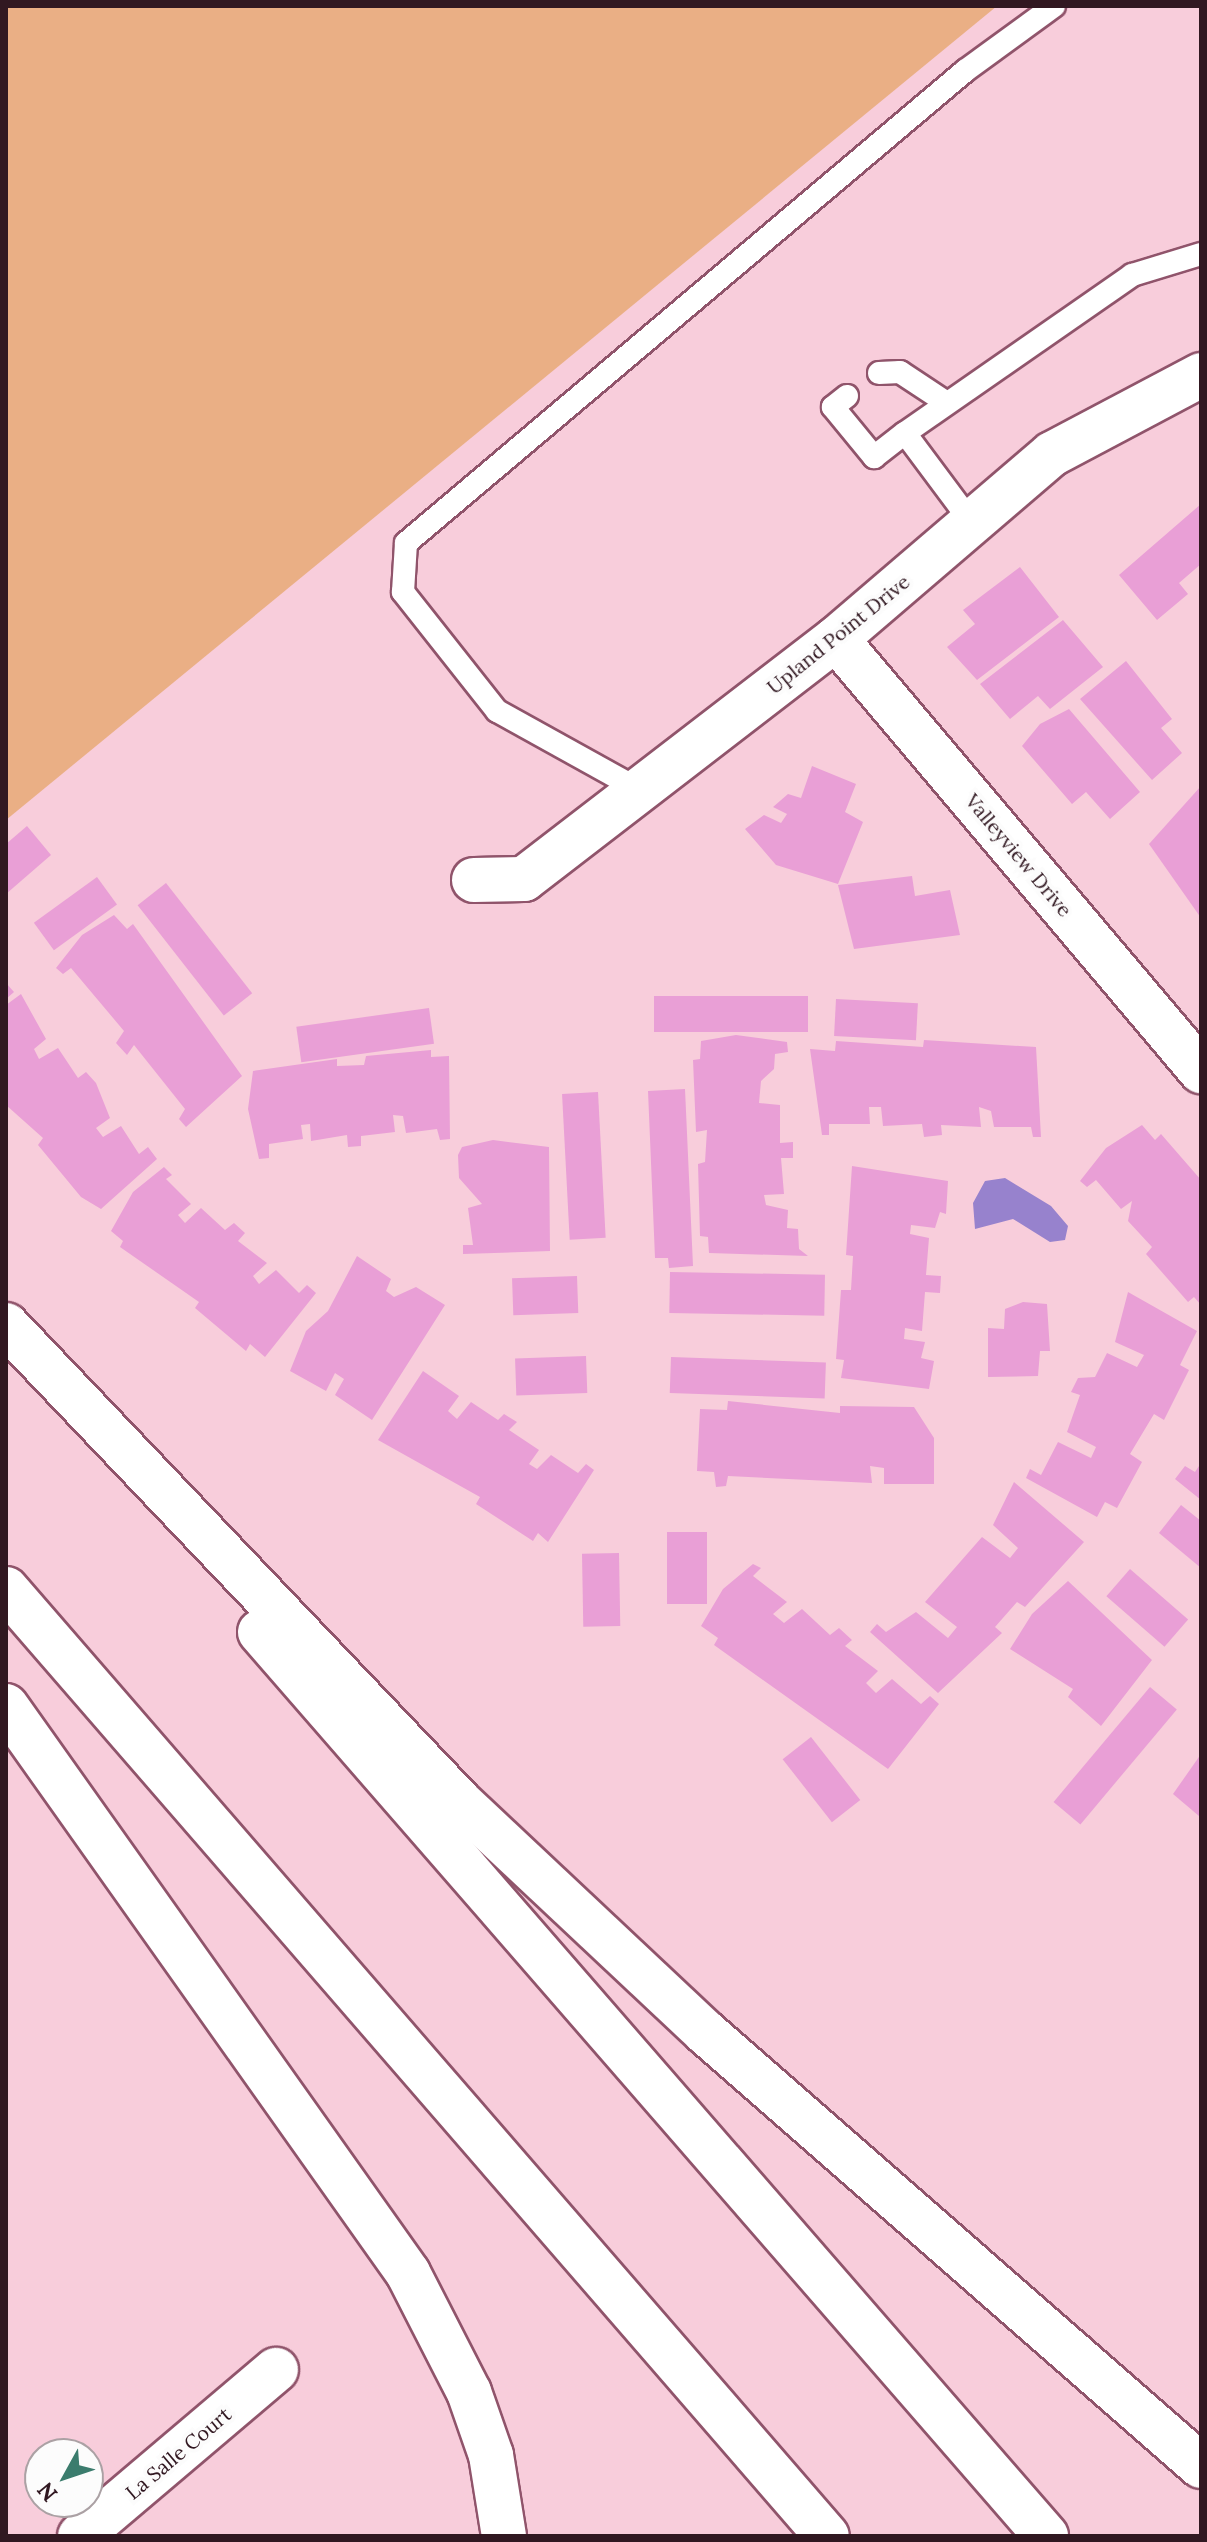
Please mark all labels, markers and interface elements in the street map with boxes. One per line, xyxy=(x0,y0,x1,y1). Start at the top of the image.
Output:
street label: Upland Point Drive xyxy=(762,569,914,699)
street label: Valleyview Drive xyxy=(961,789,1077,921)
street label: La Salle Court xyxy=(120,2402,236,2504)
north arrow xyxy=(24,2438,104,2518)
text: N xyxy=(31,2477,63,2508)

